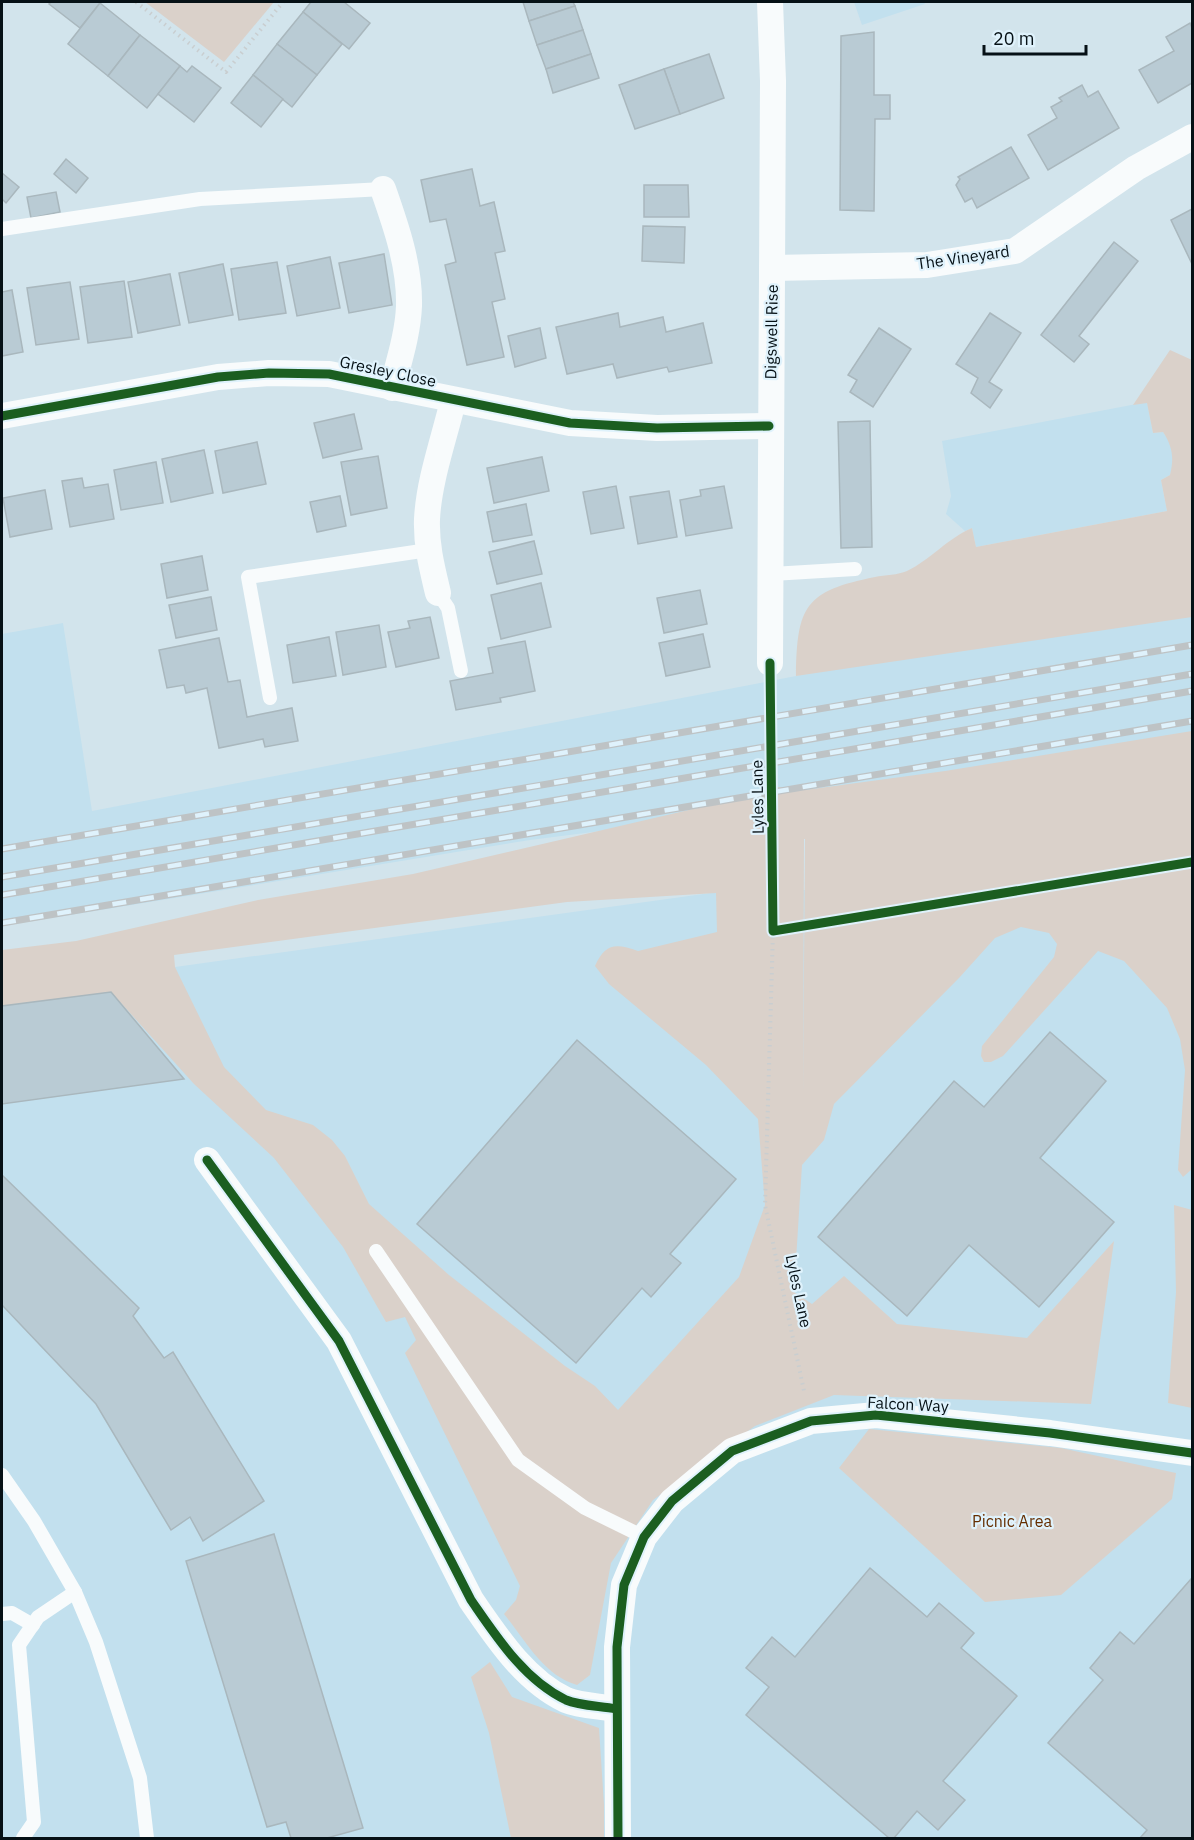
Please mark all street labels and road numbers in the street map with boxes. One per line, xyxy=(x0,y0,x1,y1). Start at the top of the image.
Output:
street label: The Vineyard xyxy=(915,241,1011,273)
street label: Digswell Rise xyxy=(760,284,782,380)
street label: Gresley Close xyxy=(338,351,438,391)
street label: Lyles Lane xyxy=(746,759,768,834)
street label: Lyles Lane xyxy=(781,1252,817,1330)
street label: Falcon Way xyxy=(867,1392,949,1416)

